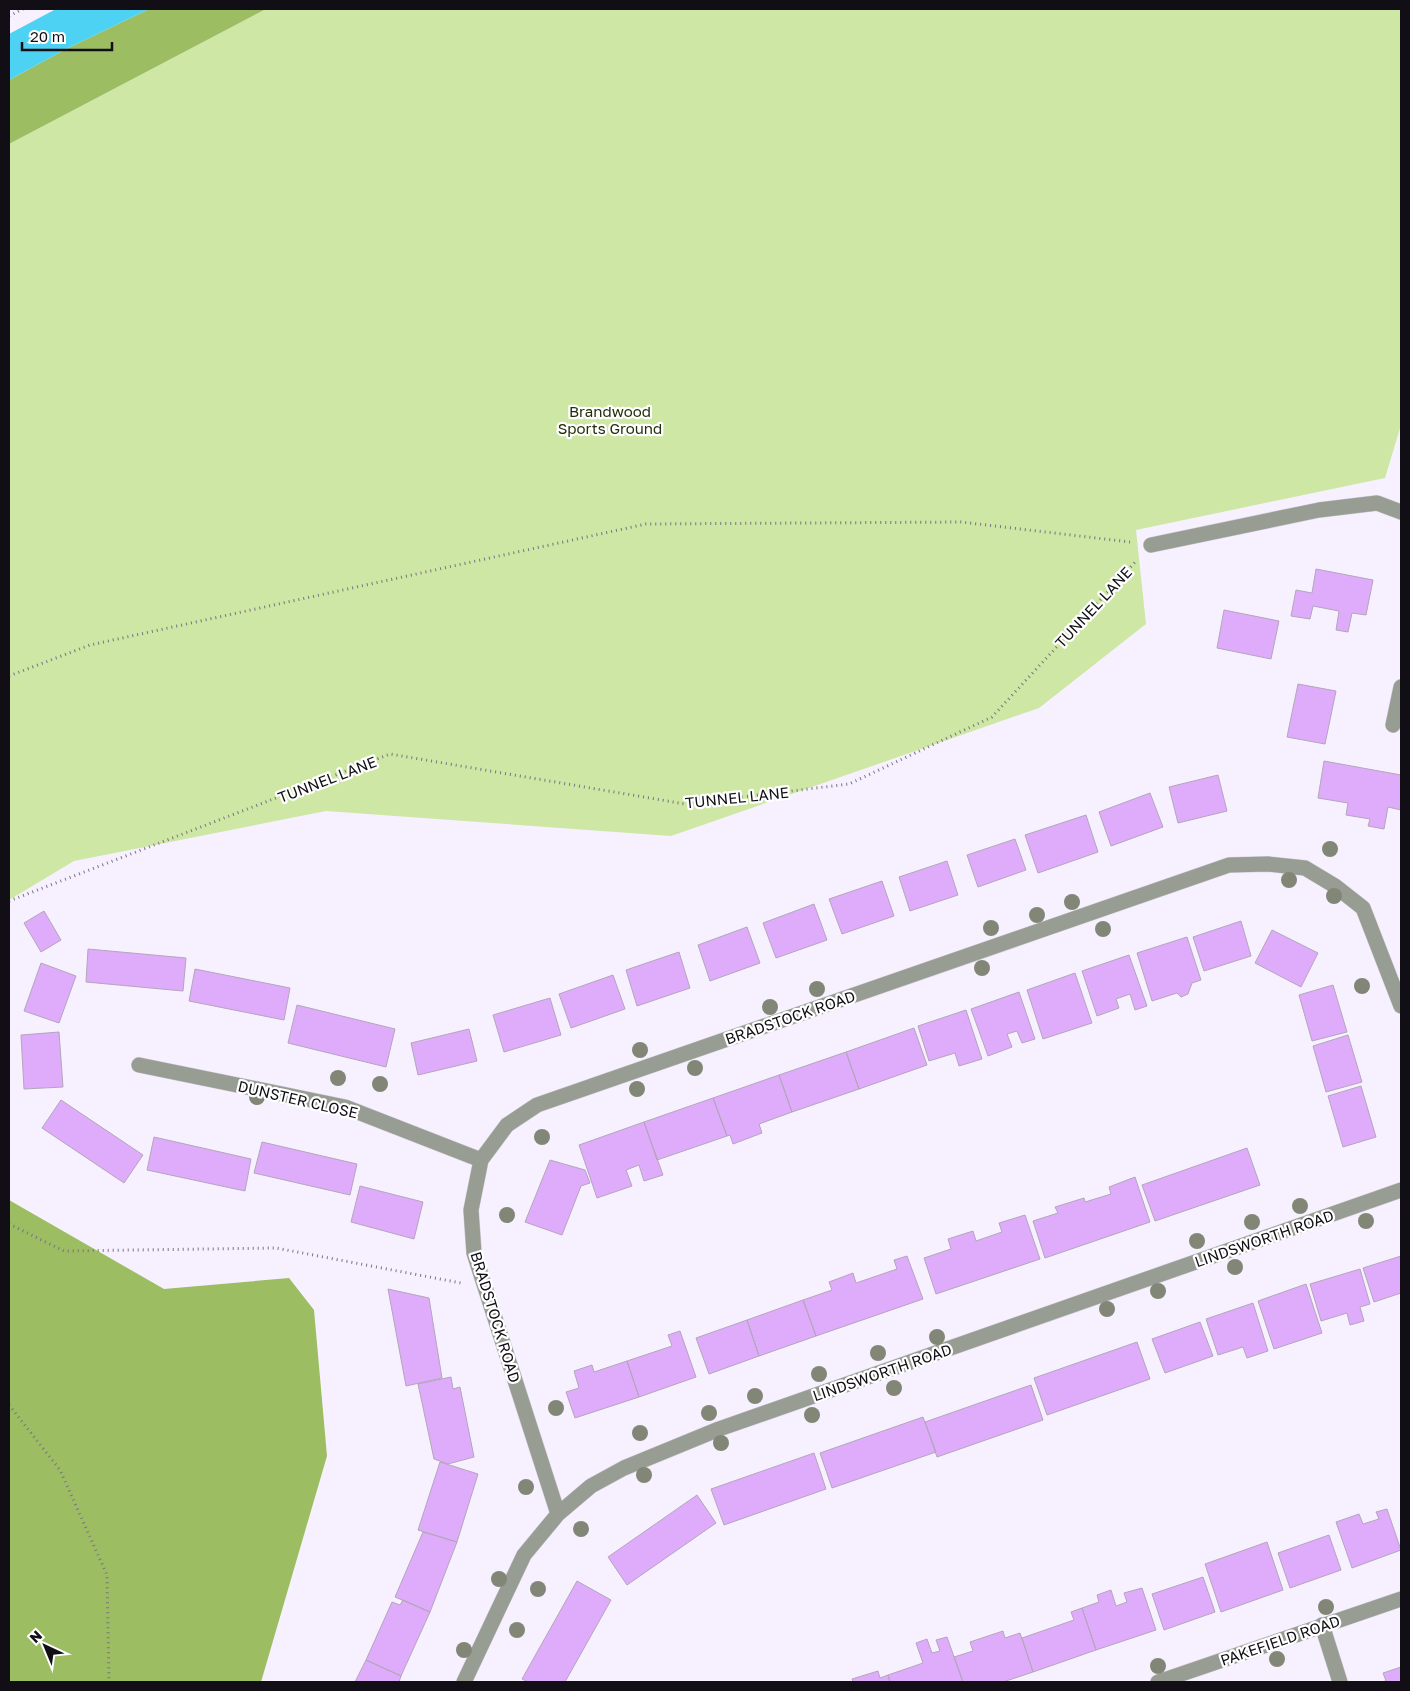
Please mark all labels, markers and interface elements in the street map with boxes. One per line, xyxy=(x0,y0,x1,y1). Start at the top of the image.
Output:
scale bar xyxy=(22,20,112,52)
text: 20 m xyxy=(30,27,65,45)
park label: Brandwood Sports Ground xyxy=(558,402,662,437)
street label: TUNNEL LANE xyxy=(1051,563,1135,651)
street label: TUNNEL LANE xyxy=(275,752,379,806)
street label: TUNNEL LANE xyxy=(684,783,790,811)
street label: BRADSTOCK ROAD xyxy=(723,986,857,1048)
street label: DUNSTER CLOSE xyxy=(236,1076,360,1122)
street label: LINDSWORTH ROAD xyxy=(1192,1206,1336,1270)
street label: BRADSTOCK ROAD xyxy=(467,1249,525,1385)
street label: LINDSWORTH ROAD xyxy=(810,1340,954,1404)
street label: PAKEFIELD ROAD xyxy=(1218,1611,1342,1669)
north arrow xyxy=(20,1621,70,1671)
text: N xyxy=(26,1626,45,1646)

